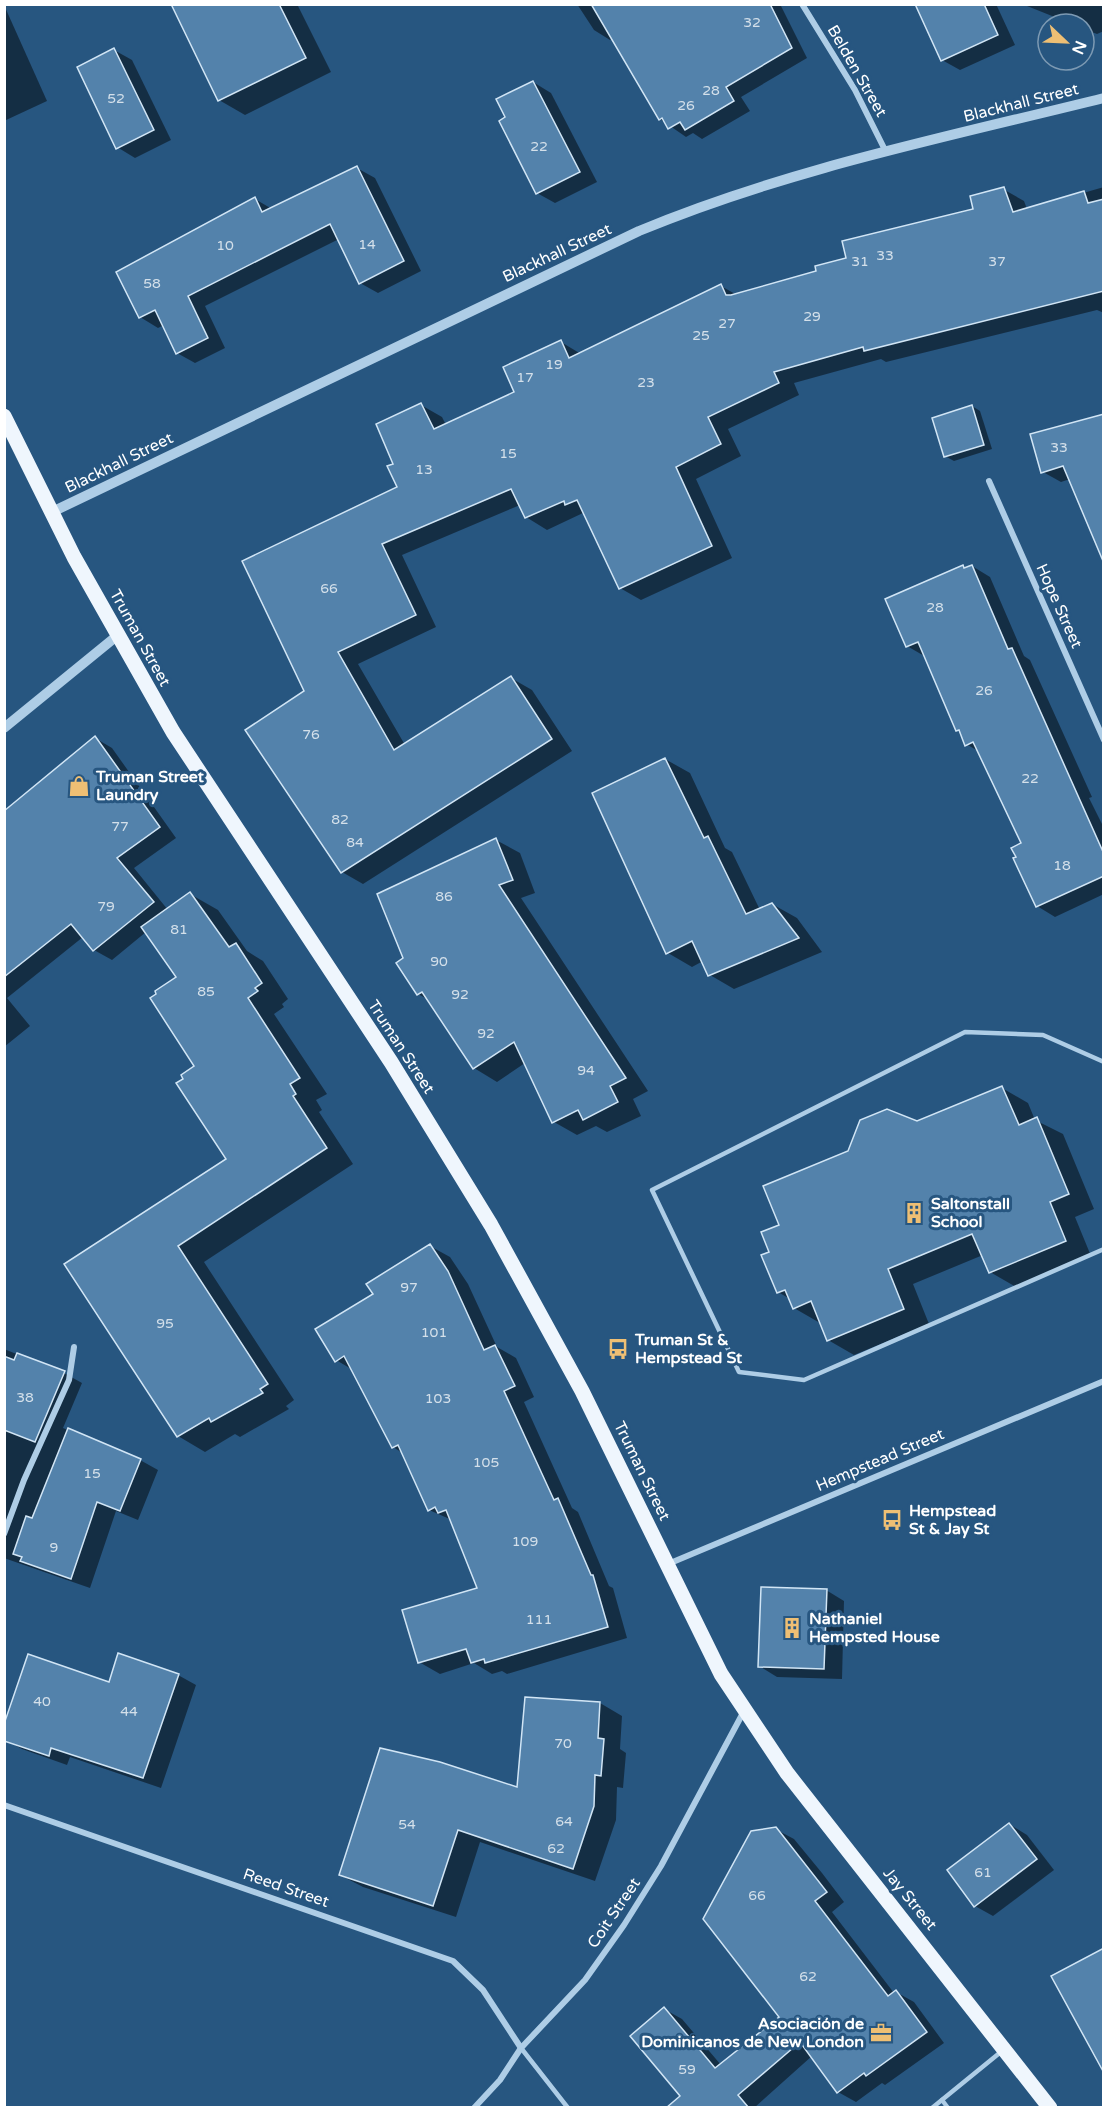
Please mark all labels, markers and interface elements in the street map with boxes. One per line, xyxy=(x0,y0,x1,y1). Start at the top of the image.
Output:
north arrow xyxy=(1036,12,1096,72)
house number: 32 xyxy=(743,14,761,31)
street label: Belden Street xyxy=(823,21,891,121)
text: N xyxy=(1067,38,1091,57)
street label: Blackhall Street xyxy=(961,79,1081,127)
house number: 28 xyxy=(702,82,720,99)
house number: 52 xyxy=(107,90,125,107)
house number: 26 xyxy=(677,97,695,114)
house number: 22 xyxy=(530,138,548,155)
street label: Blackhall Street xyxy=(499,219,615,287)
house number: 14 xyxy=(358,236,376,253)
house number: 10 xyxy=(216,237,234,254)
house number: 33 xyxy=(876,247,894,264)
house number: 31 xyxy=(851,253,869,270)
house number: 37 xyxy=(988,253,1006,270)
house number: 58 xyxy=(143,275,161,292)
house number: 29 xyxy=(803,308,821,325)
house number: 27 xyxy=(718,315,736,332)
house number: 25 xyxy=(692,327,710,344)
house number: 19 xyxy=(545,356,563,373)
house number: 17 xyxy=(516,369,534,386)
house number: 23 xyxy=(637,374,655,391)
street label: Blackhall Street xyxy=(62,428,176,498)
house number: 33 xyxy=(1050,439,1068,456)
house number: 15 xyxy=(499,445,517,462)
house number: 13 xyxy=(415,461,433,478)
street label: Hope Street xyxy=(1031,561,1087,651)
house number: 66 xyxy=(320,580,338,597)
street label: Truman Street xyxy=(105,586,175,690)
house number: 28 xyxy=(926,599,944,616)
house number: 26 xyxy=(975,682,993,699)
house number: 76 xyxy=(302,726,320,743)
place label: Truman Street Laundry xyxy=(95,767,205,805)
house number: 22 xyxy=(1021,770,1039,787)
shop icon: Truman Street Laundry xyxy=(67,774,91,798)
house number: 82 xyxy=(331,811,349,828)
house number: 77 xyxy=(111,818,129,835)
house number: 84 xyxy=(346,834,364,851)
house number: 18 xyxy=(1053,857,1071,874)
house number: 86 xyxy=(435,888,453,905)
house number: 79 xyxy=(97,898,115,915)
house number: 81 xyxy=(170,921,188,938)
house number: 90 xyxy=(430,953,448,970)
house number: 85 xyxy=(197,983,215,1000)
house number: 92 xyxy=(451,986,469,1003)
street label: Truman Street xyxy=(363,996,439,1098)
house number: 92 xyxy=(477,1025,495,1042)
house number: 94 xyxy=(577,1062,595,1079)
place label: Saltonstall School xyxy=(931,1194,1010,1232)
building icon: Saltonstall School xyxy=(902,1201,926,1225)
house number: 97 xyxy=(400,1279,418,1296)
house number: 95 xyxy=(156,1315,174,1332)
house number: 101 xyxy=(421,1324,447,1341)
place label: Truman St & Hempstead St xyxy=(634,1330,743,1368)
bus stop icon: Truman St & Hempstead St xyxy=(606,1337,630,1361)
house number: 38 xyxy=(16,1389,34,1406)
house number: 103 xyxy=(425,1390,451,1407)
street label: Truman Street xyxy=(609,1418,675,1524)
street label: Hempstead Street xyxy=(813,1424,947,1496)
house number: 105 xyxy=(473,1454,499,1471)
house number: 15 xyxy=(83,1465,101,1482)
place label: Hempstead St & Jay St xyxy=(909,1501,996,1539)
bus stop icon: Hempstead St & Jay St xyxy=(880,1508,904,1532)
house number: 109 xyxy=(512,1533,538,1550)
house number: 9 xyxy=(50,1539,58,1556)
place label: Nathaniel Hempsted House xyxy=(809,1609,940,1647)
house number: 111 xyxy=(526,1611,552,1628)
building icon: Nathaniel Hempsted House xyxy=(780,1616,804,1640)
house number: 40 xyxy=(33,1693,51,1710)
house number: 44 xyxy=(120,1703,138,1720)
house number: 70 xyxy=(554,1735,572,1752)
house number: 64 xyxy=(555,1813,573,1830)
house number: 54 xyxy=(398,1816,416,1833)
house number: 62 xyxy=(547,1840,565,1857)
street label: Reed Street xyxy=(240,1864,332,1912)
street label: Jay Street xyxy=(879,1864,941,1934)
house number: 61 xyxy=(974,1864,992,1881)
street label: Coit Street xyxy=(583,1874,645,1952)
house number: 66 xyxy=(748,1887,766,1904)
house number: 62 xyxy=(799,1968,817,1985)
place label: Asociación de Dominicanos de New London xyxy=(641,2014,864,2052)
office icon: Asociación de Dominicanos de New London xyxy=(869,2021,893,2045)
house number: 59 xyxy=(678,2061,696,2078)

